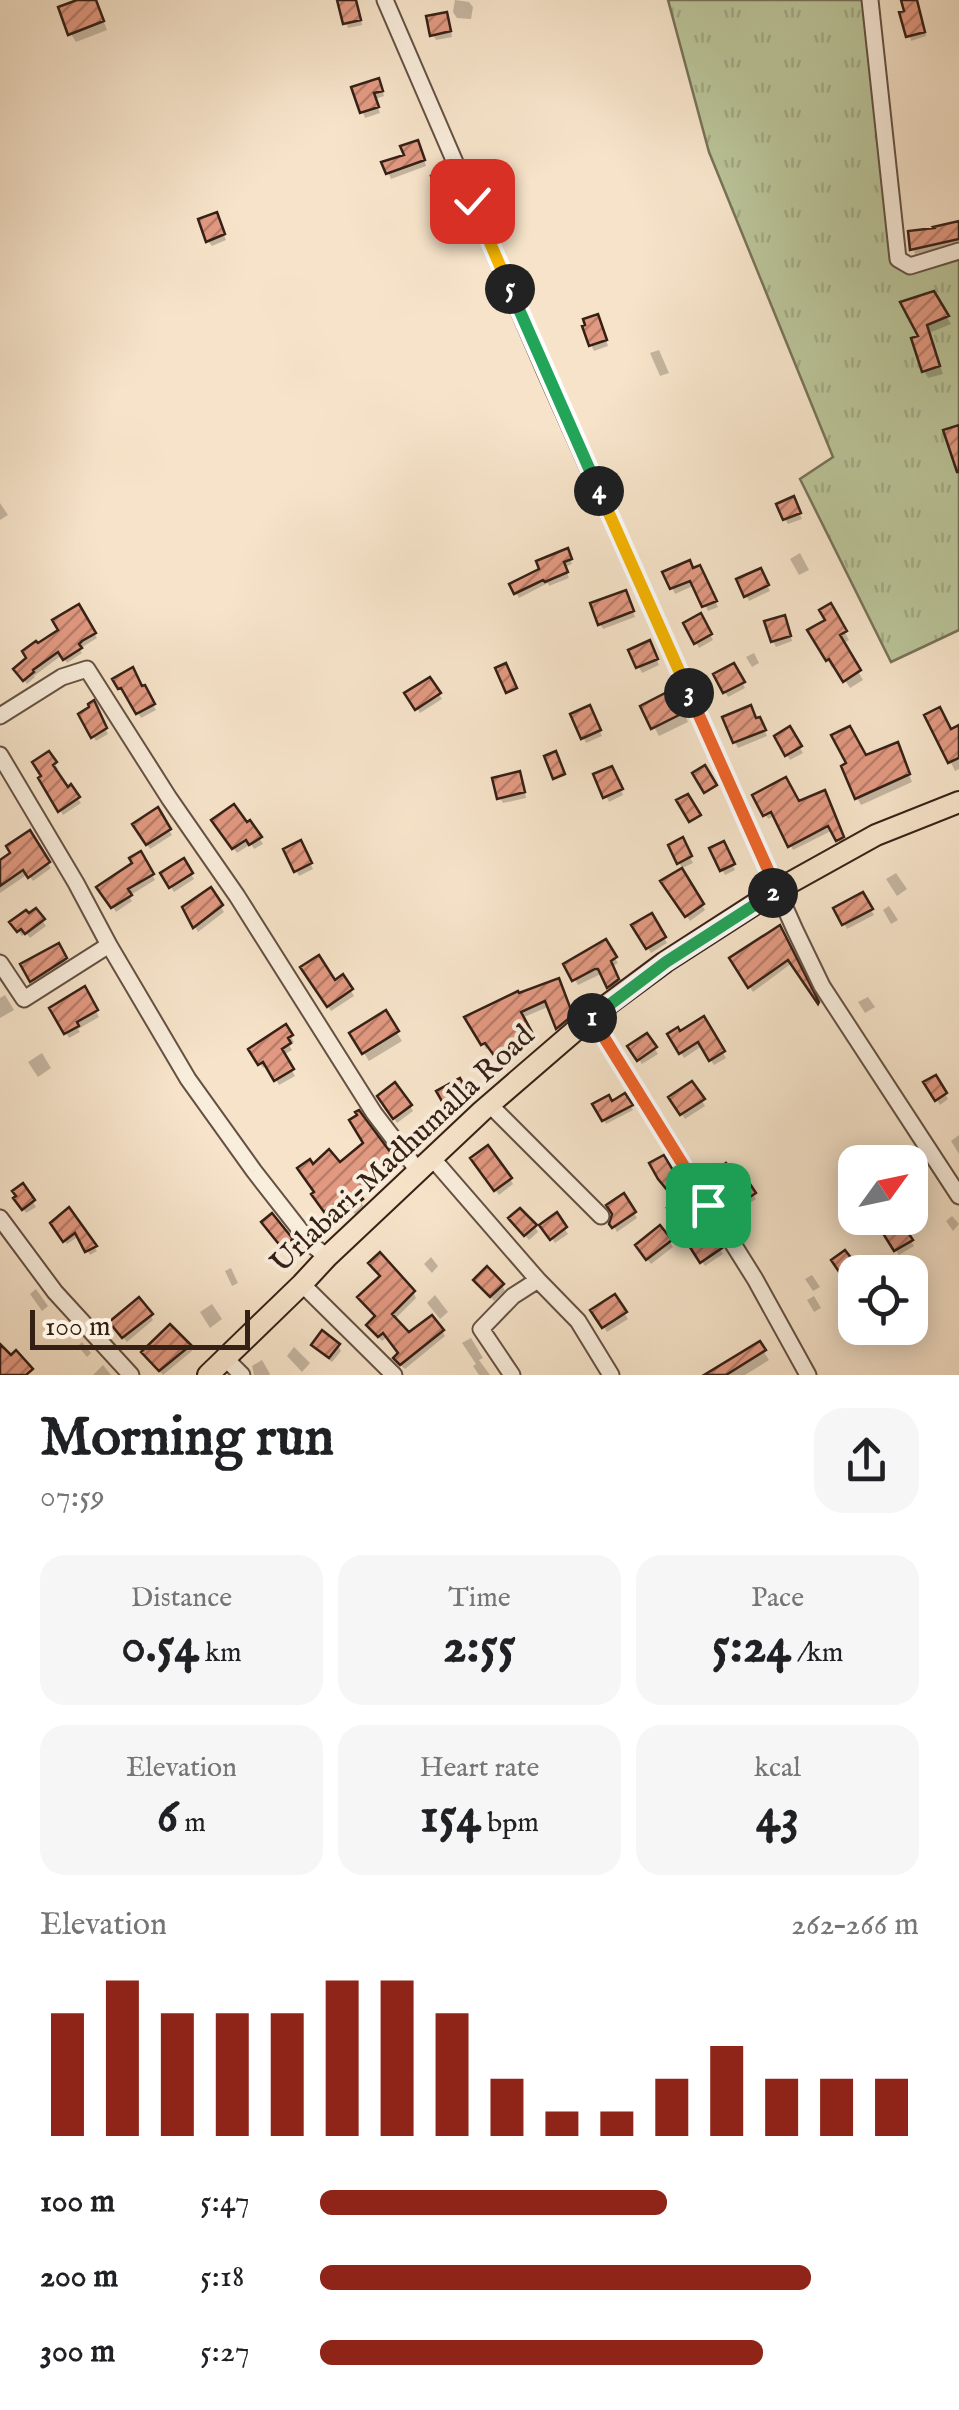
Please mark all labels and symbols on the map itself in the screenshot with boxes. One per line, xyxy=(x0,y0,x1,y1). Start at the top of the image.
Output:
pin xyxy=(430,159,515,244)
pin: 5 xyxy=(485,264,535,314)
pin: 4 xyxy=(574,466,624,516)
pin: 3 xyxy=(664,668,714,718)
pin: 2 xyxy=(748,868,798,918)
pin: 1 xyxy=(567,993,617,1043)
street label: Urlabari-Madhumalla Road xyxy=(263,1017,544,1282)
north arrow xyxy=(838,1145,928,1235)
pin xyxy=(666,1163,751,1248)
scale bar xyxy=(30,1305,250,1350)

